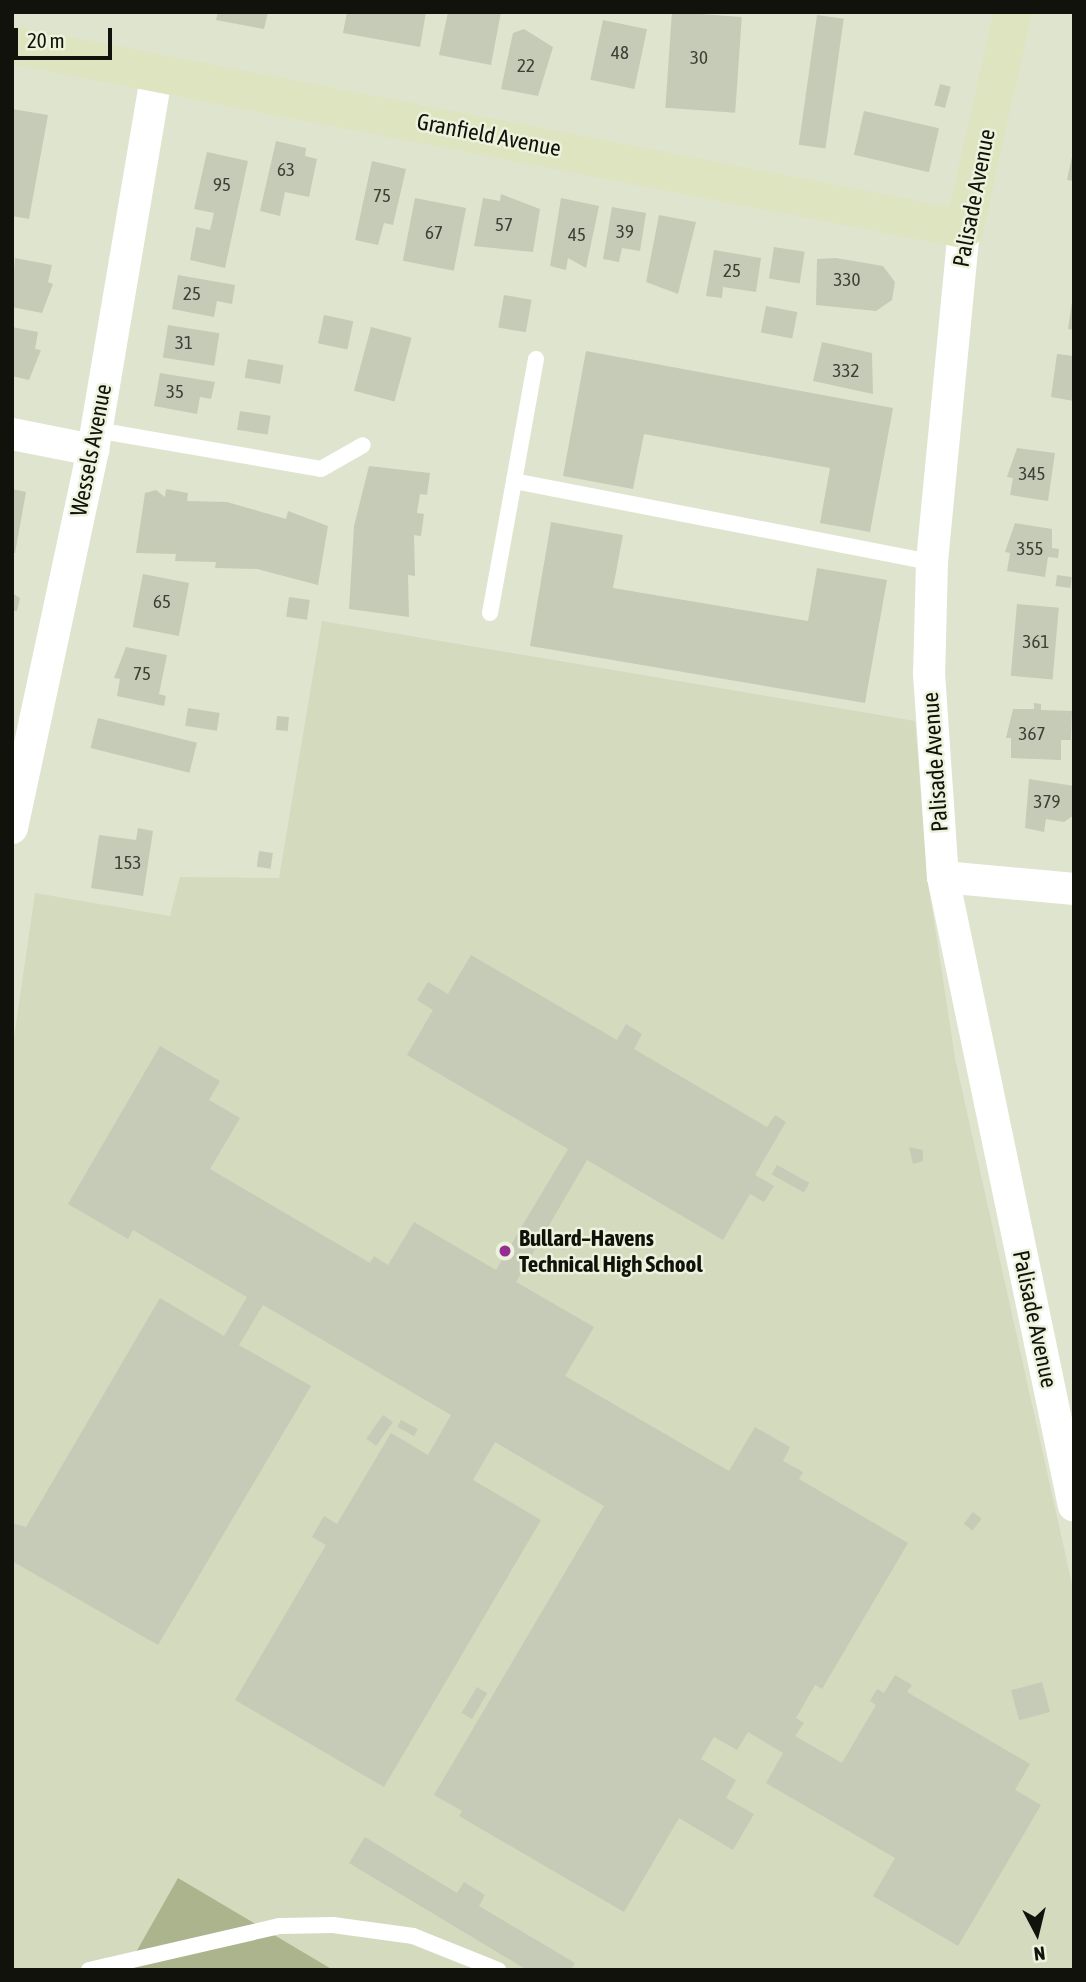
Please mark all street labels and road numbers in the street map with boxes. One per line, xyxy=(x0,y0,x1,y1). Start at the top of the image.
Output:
street label: Granfield Avenue xyxy=(415,108,563,162)
street label: Palisade Avenue xyxy=(947,127,1001,269)
street label: Wessels Avenue xyxy=(65,382,117,518)
street label: Palisade Avenue xyxy=(916,691,954,833)
street label: Palisade Avenue xyxy=(1007,1248,1063,1390)

